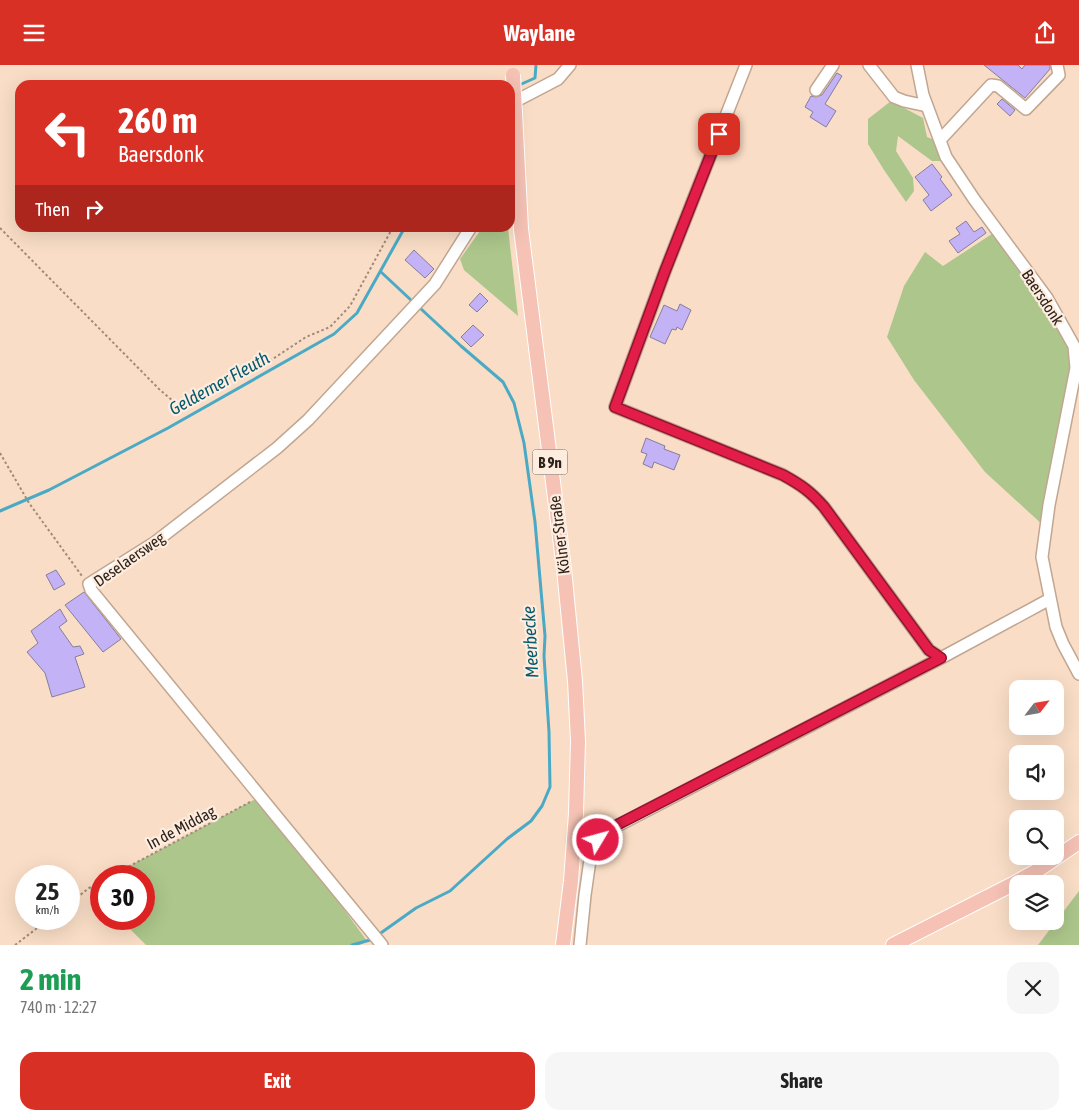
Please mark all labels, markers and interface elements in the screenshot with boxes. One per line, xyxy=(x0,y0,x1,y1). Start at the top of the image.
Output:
icon: menu xyxy=(20,19,48,47)
icon: share xyxy=(1031,19,1059,47)
text: Waylane xyxy=(504,20,575,46)
icon: left xyxy=(35,100,100,165)
text: 260 m xyxy=(118,100,197,140)
pin xyxy=(698,113,740,155)
icon: arrive xyxy=(705,120,733,148)
text: Baersdonk xyxy=(118,141,204,167)
icon: right xyxy=(80,195,108,223)
text: Then xyxy=(35,198,70,220)
street label: Baersdonk xyxy=(1018,266,1068,328)
water label: Gelderner Fleuth xyxy=(165,347,273,419)
road number: B 9n xyxy=(532,449,568,475)
street label: Kölner Straße xyxy=(545,495,573,575)
street label: Deselaersweg xyxy=(90,528,168,591)
water label: Meerbecke xyxy=(518,605,542,679)
north arrow xyxy=(1009,680,1064,735)
map controls xyxy=(1009,680,1064,930)
button: sound xyxy=(1009,745,1064,800)
street label: In de Middag xyxy=(144,801,219,853)
button: search xyxy=(1009,810,1064,865)
position arrow xyxy=(571,813,623,865)
speed limit sign: 30 xyxy=(90,865,155,930)
button: layers xyxy=(1009,875,1064,930)
text: 25 xyxy=(36,877,59,905)
text: km/h xyxy=(36,903,59,917)
text: 2 min xyxy=(20,962,81,996)
button: close xyxy=(1007,962,1059,1014)
text: 740 m · 12:27 xyxy=(20,998,97,1016)
button: Exit xyxy=(20,1052,535,1110)
button: Share xyxy=(545,1052,1059,1110)

